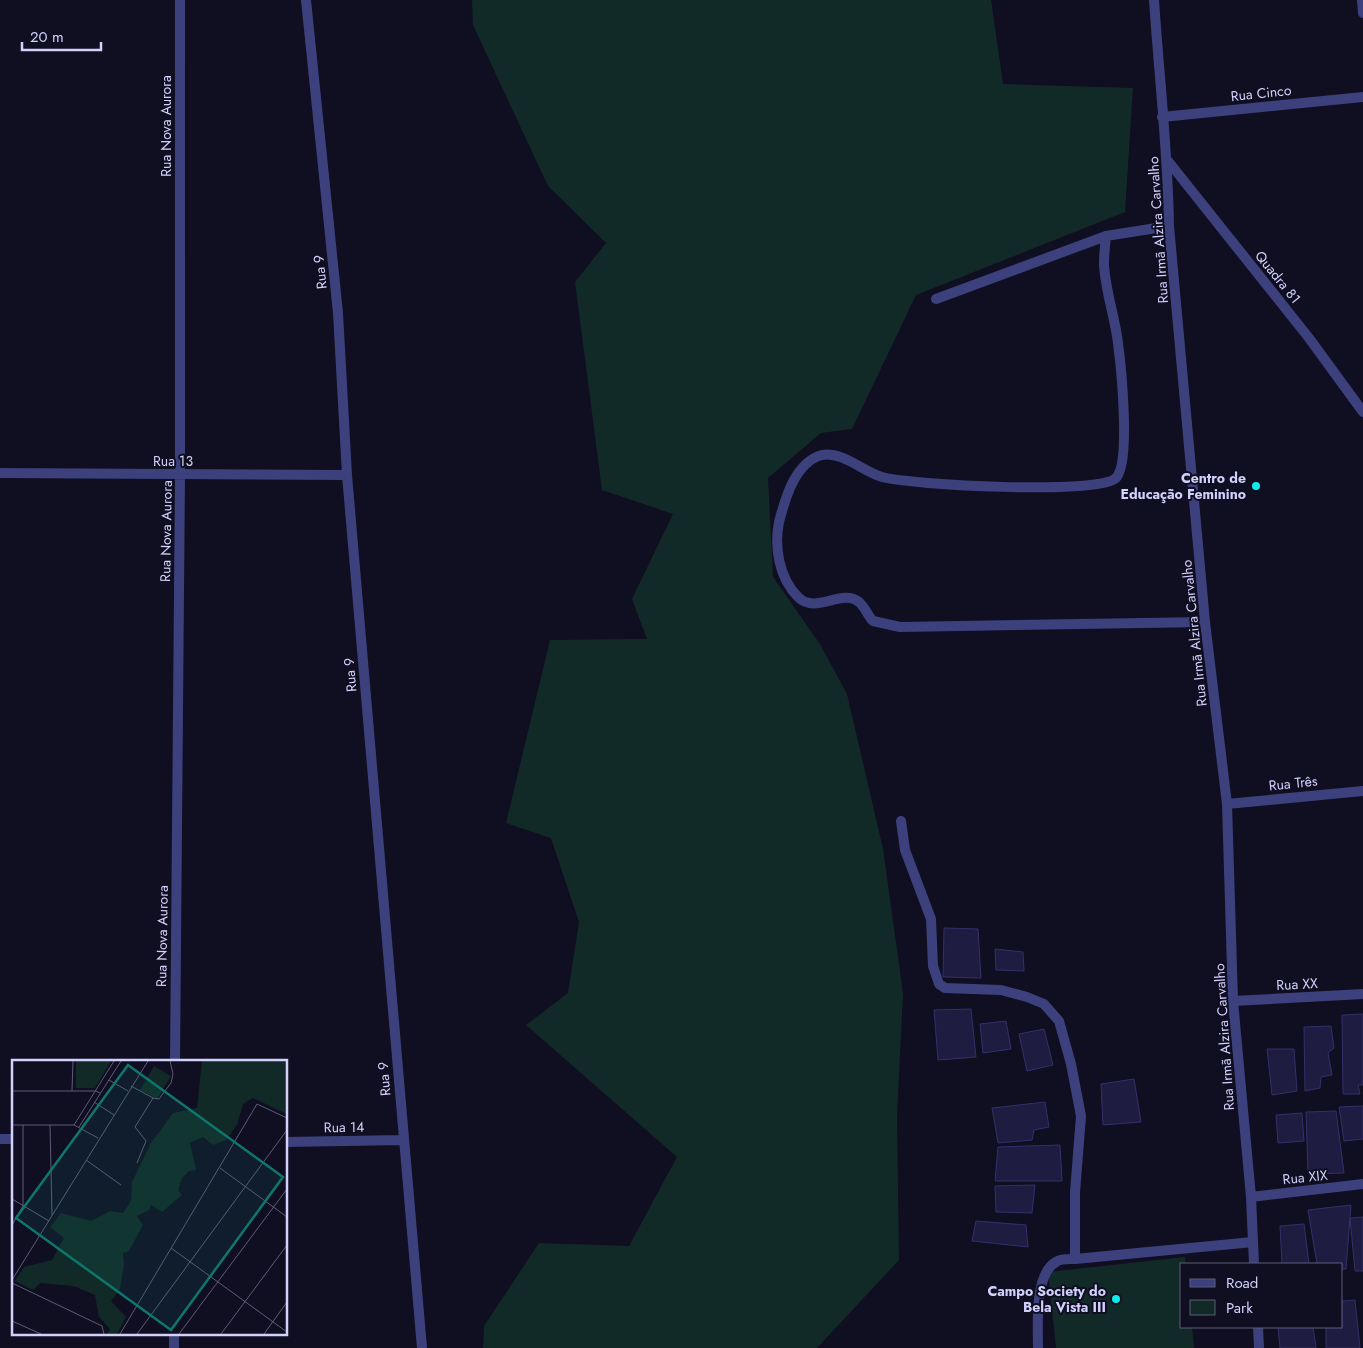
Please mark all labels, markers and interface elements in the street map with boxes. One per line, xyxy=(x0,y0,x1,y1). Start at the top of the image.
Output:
scale bar xyxy=(22,20,101,52)
text: 20 m xyxy=(30,26,64,48)
street label: Rua Nova Aurora xyxy=(156,75,176,177)
street label: Rua Cinco xyxy=(1230,80,1293,106)
street label: Rua Irmã Alzira Carvalho xyxy=(1143,156,1173,304)
street label: Quadra 81 xyxy=(1250,246,1306,308)
street label: Rua 9 xyxy=(308,254,332,290)
street label: Rua 13 xyxy=(153,451,193,471)
place label: Centro de Educação Feminino xyxy=(1121,468,1246,504)
street label: Rua Nova Aurora xyxy=(155,480,177,582)
marker: Centro de Educação Feminino xyxy=(1250,480,1262,492)
street label: Rua Irmã Alzira Carvalho xyxy=(1176,558,1212,707)
street label: Rua 9 xyxy=(339,657,361,693)
street label: Rua Três xyxy=(1268,770,1319,796)
street label: Rua Nova Aurora xyxy=(151,885,173,987)
street label: Rua Irmã Alzira Carvalho xyxy=(1209,963,1239,1111)
street label: Rua XX xyxy=(1276,973,1319,995)
inset map xyxy=(12,1060,288,1336)
street label: Rua 9 xyxy=(373,1061,395,1097)
street label: Rua 14 xyxy=(324,1117,364,1137)
street label: Rua XIX xyxy=(1282,1165,1329,1189)
legend xyxy=(1180,1263,1343,1328)
text: Road xyxy=(1226,1272,1258,1294)
place label: Campo Society do Bela Vista III xyxy=(987,1281,1106,1317)
marker: Campo Society do Bela Vista III xyxy=(1110,1293,1122,1305)
text: Park xyxy=(1226,1297,1253,1319)

